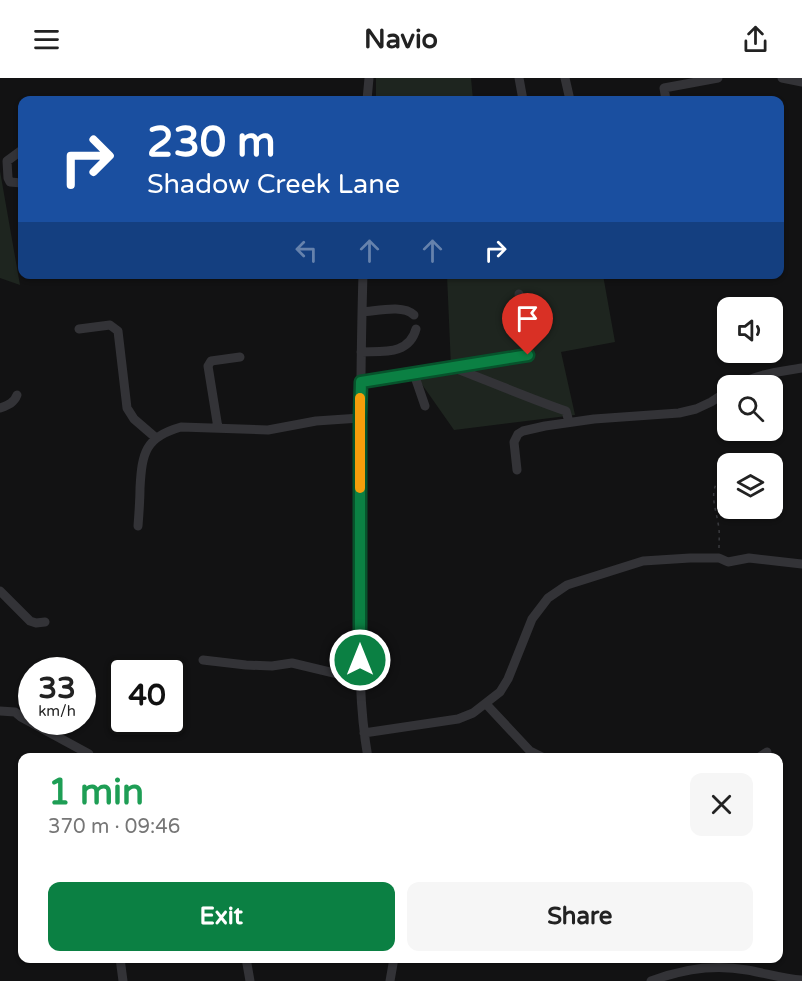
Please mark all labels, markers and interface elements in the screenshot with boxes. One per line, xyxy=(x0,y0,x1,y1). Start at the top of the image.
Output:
icon: menu xyxy=(30,23,63,56)
text: Navio xyxy=(364,23,438,56)
icon: share xyxy=(739,23,772,56)
text: 230 m xyxy=(147,117,276,168)
icon: right xyxy=(48,120,126,198)
text: Shadow Creek Lane xyxy=(147,168,400,201)
icon: left xyxy=(290,234,323,267)
icon: ahead xyxy=(353,234,386,267)
icon: ahead xyxy=(416,234,449,267)
icon: right xyxy=(479,234,512,267)
pin xyxy=(502,293,553,355)
map controls xyxy=(717,297,783,519)
button: sound xyxy=(717,297,783,363)
icon: arrive xyxy=(511,302,544,335)
button: search xyxy=(717,375,783,441)
button: layers xyxy=(717,453,783,519)
position arrow xyxy=(328,628,392,692)
speed limit sign: 40 xyxy=(108,657,186,735)
text: 33 xyxy=(38,670,76,707)
text: km/h xyxy=(38,702,76,720)
text: 1 min xyxy=(48,771,144,814)
button: close xyxy=(690,773,753,836)
text: 370 m · 09:46 xyxy=(48,815,180,839)
button: Exit xyxy=(48,882,395,951)
button: Share xyxy=(407,882,753,951)

